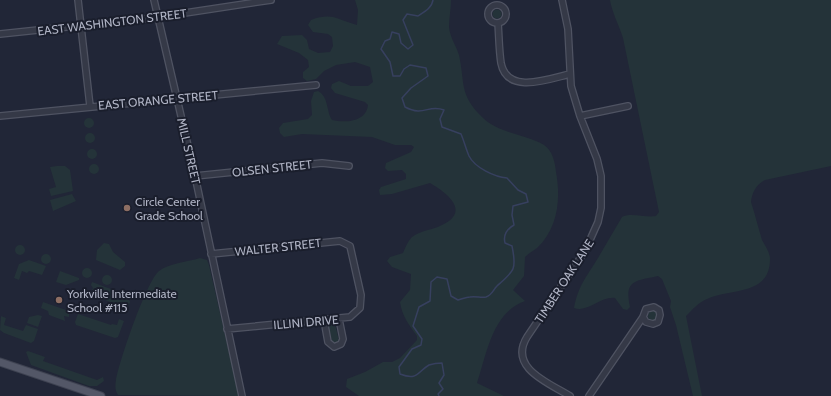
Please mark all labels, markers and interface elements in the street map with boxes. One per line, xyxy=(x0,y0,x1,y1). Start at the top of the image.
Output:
street label: EAST WASHINGTON STREET xyxy=(37,5,188,39)
street label: EAST ORANGE STREET xyxy=(97,87,219,113)
street label: MILL STREET xyxy=(174,116,204,186)
street label: OLSEN STREET xyxy=(231,156,313,180)
place label: Circle Center Grade School xyxy=(135,194,203,223)
marker: Circle Center Grade School xyxy=(122,203,132,213)
street label: WALTER STREET xyxy=(234,235,323,259)
street label: TIMBER OAK LANE xyxy=(531,236,597,326)
place label: Yorkville Intermediate School #115 xyxy=(66,286,177,315)
marker: Yorkville Intermediate School #115 xyxy=(54,295,64,305)
street label: ILLINI DRIVE xyxy=(273,312,340,332)

